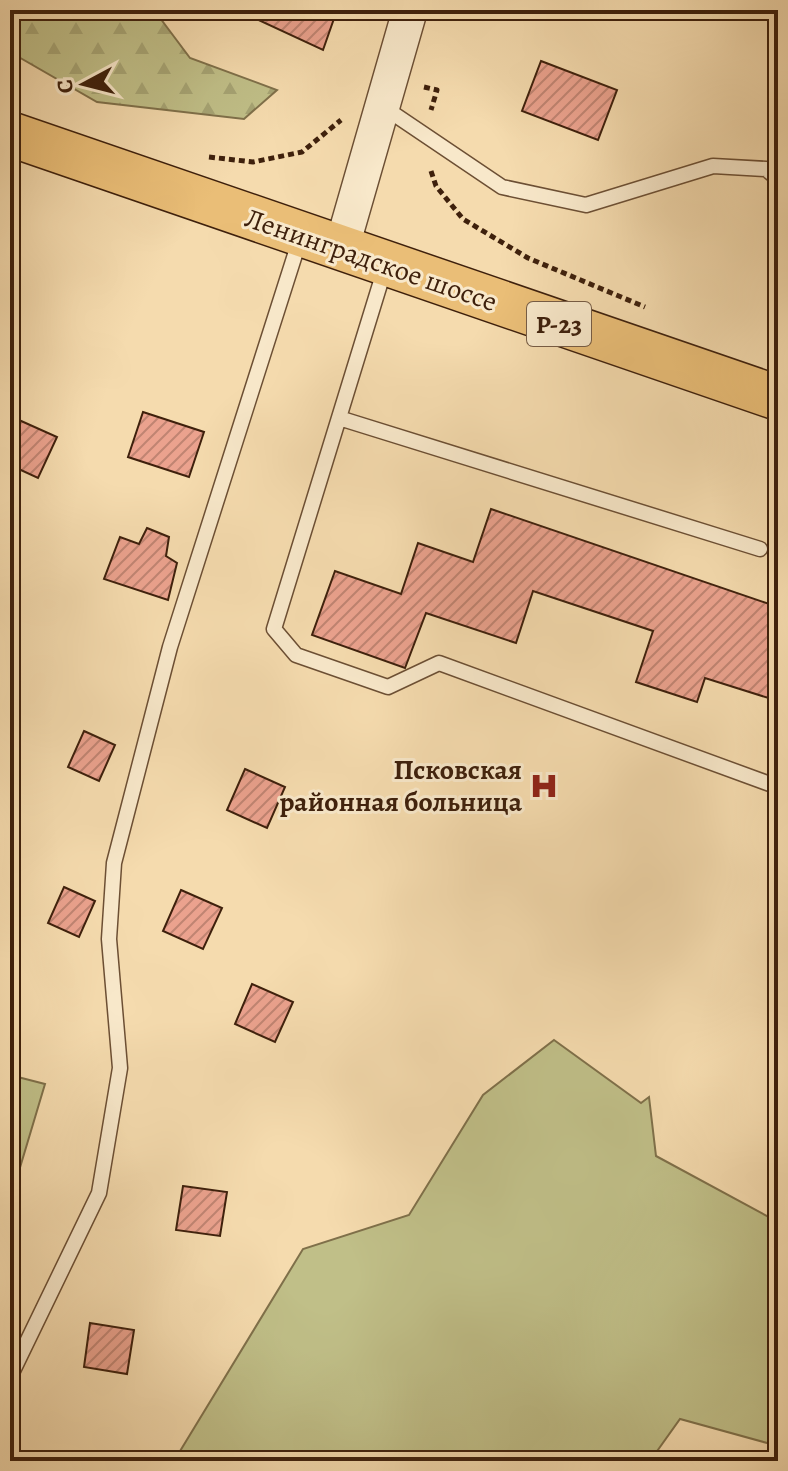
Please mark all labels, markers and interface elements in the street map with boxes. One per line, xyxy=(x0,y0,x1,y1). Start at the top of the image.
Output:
north arrow xyxy=(44,44,124,124)
text: С xyxy=(49,78,81,95)
street label: Ленинградское шоссе xyxy=(240,199,502,321)
road number: Р-23 xyxy=(527,302,591,346)
place label: Псковская районная больница xyxy=(279,751,523,821)
hospital icon: Псковская районная больница xyxy=(529,771,559,801)

